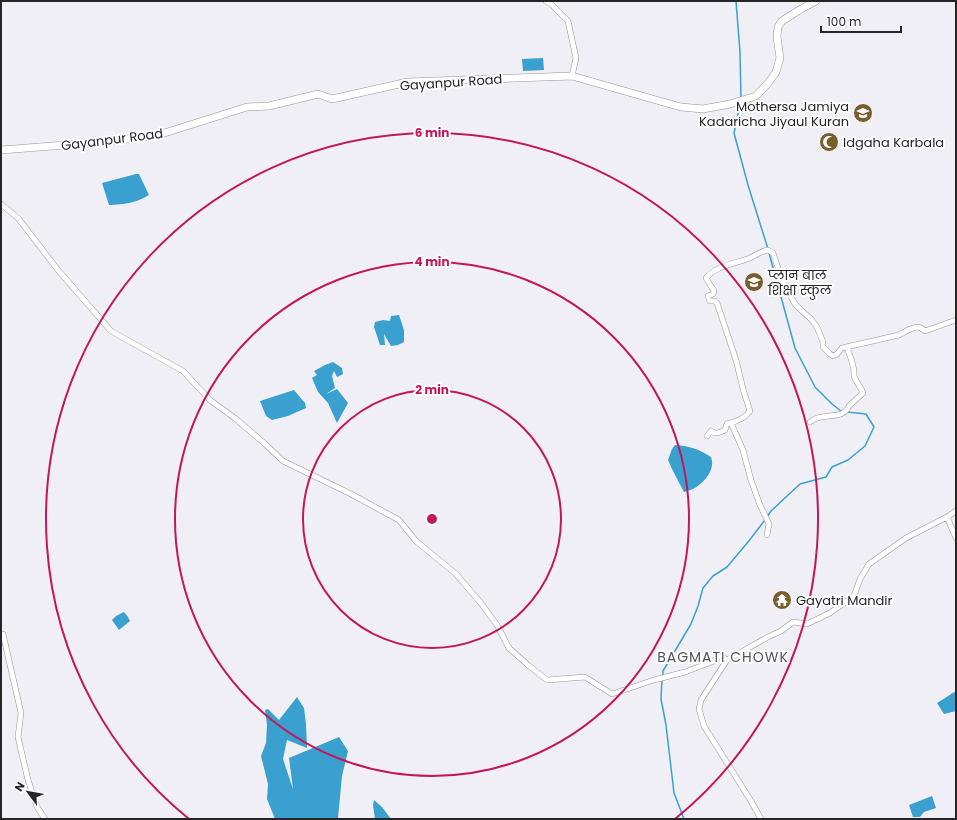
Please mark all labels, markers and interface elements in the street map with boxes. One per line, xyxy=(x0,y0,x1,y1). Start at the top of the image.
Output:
scale bar xyxy=(821,8,901,34)
text: 100 m xyxy=(827,13,861,30)
street label: Gayanpur Road xyxy=(399,69,503,96)
place label: Mothersa Jamiya Kadaricha Jiyaul Kuran xyxy=(699,97,849,131)
school or university icon: Mothersa Jamiya Kadaricha Jiyaul Kuran xyxy=(852,102,874,124)
street label: Gayanpur Road xyxy=(60,124,164,155)
text: 6 min xyxy=(415,124,449,141)
mosque icon: Idgaha Karbala xyxy=(818,131,840,153)
place label: Idgaha Karbala xyxy=(843,133,944,152)
text: 4 min xyxy=(414,253,450,270)
place label: प्लान बाल शिक्षा स्कुल xyxy=(767,266,833,300)
school or university icon: प्लान बाल शिक्षा स्कुल xyxy=(743,271,765,293)
text: 2 min xyxy=(415,381,449,398)
centre of rings xyxy=(425,512,439,526)
temple icon: Gayatri Mandir xyxy=(771,589,793,611)
place label: Gayatri Mandir xyxy=(796,591,893,610)
district label: BAGMATI CHOWK xyxy=(657,647,789,667)
north arrow xyxy=(8,772,48,812)
text: N xyxy=(11,779,28,794)

